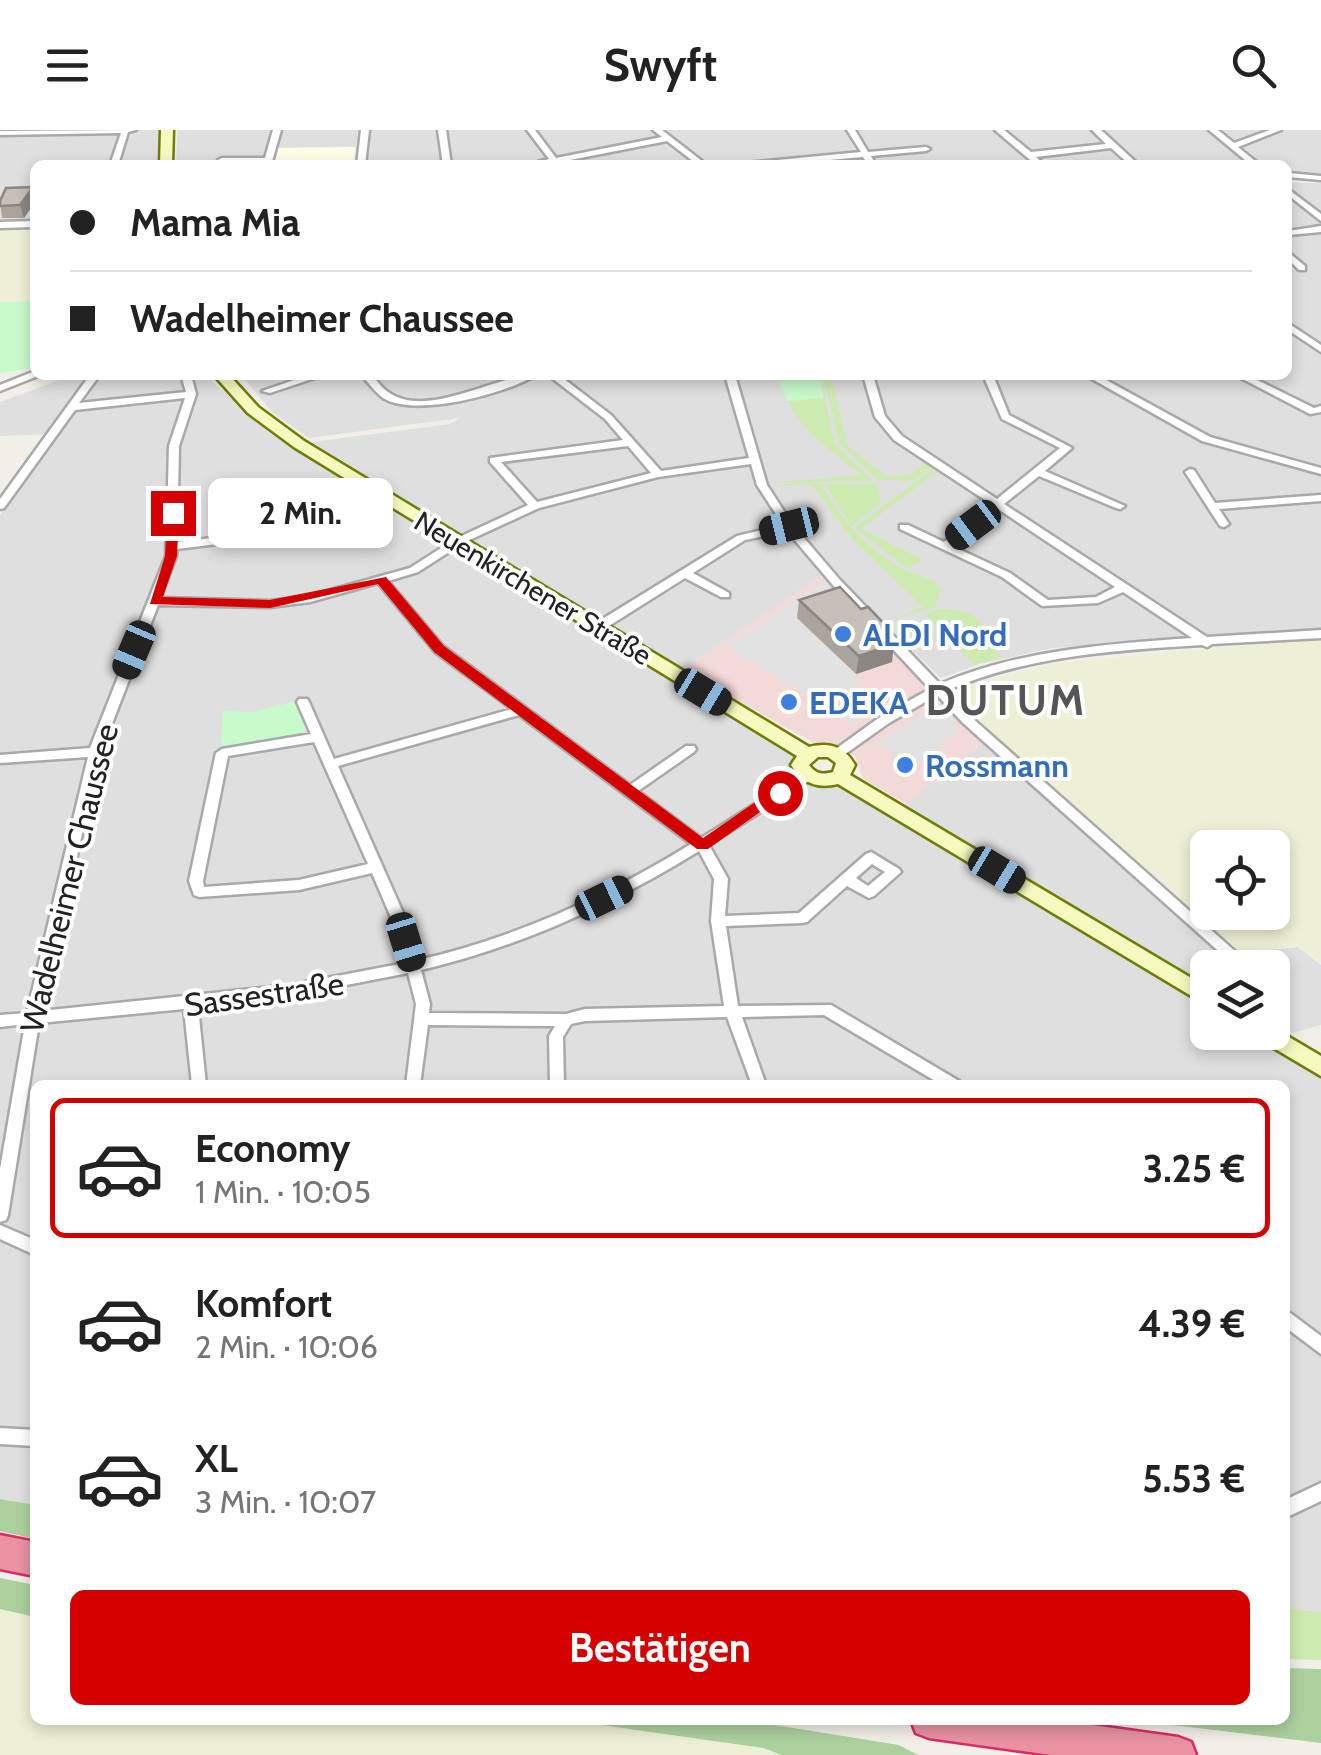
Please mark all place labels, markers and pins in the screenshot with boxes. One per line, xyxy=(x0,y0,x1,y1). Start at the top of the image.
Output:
place label: ALDI Nord xyxy=(863,615,1007,654)
marker: ALDI Nord xyxy=(832,623,854,645)
place label: EDEKA xyxy=(809,683,908,722)
marker: EDEKA xyxy=(778,691,800,713)
place label: Rossmann xyxy=(925,746,1069,785)
marker: Rossmann xyxy=(894,754,916,776)

